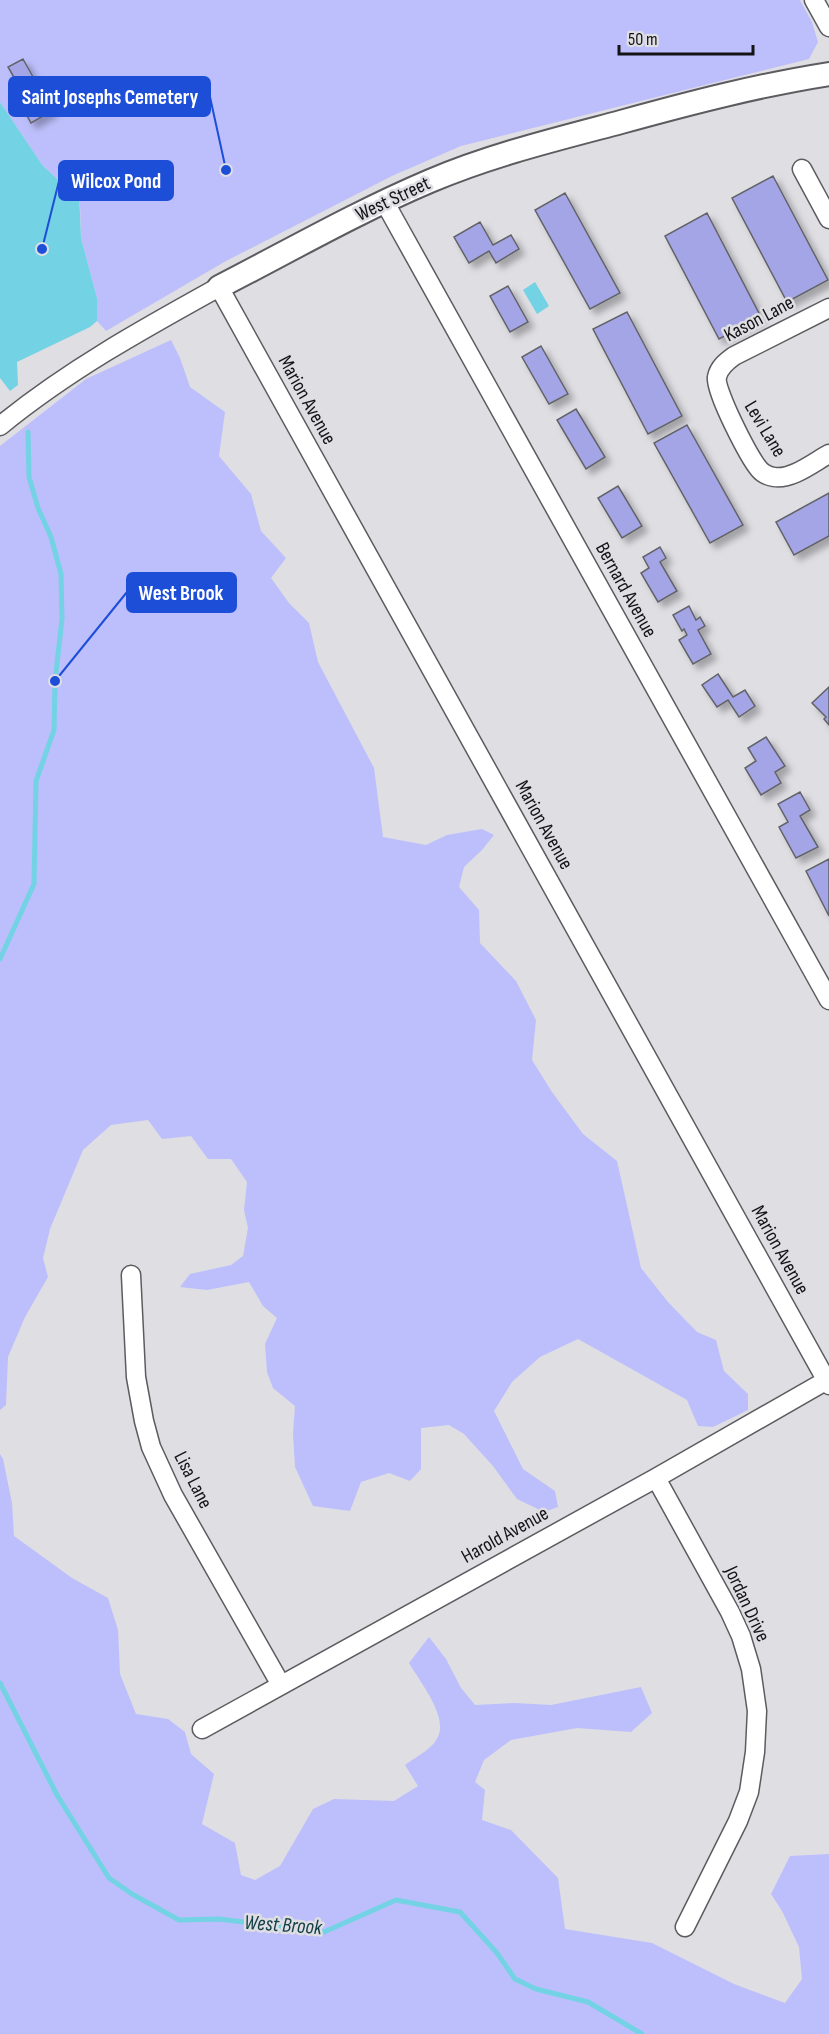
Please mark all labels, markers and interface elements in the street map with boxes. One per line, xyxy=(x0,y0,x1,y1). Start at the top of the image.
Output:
scale bar xyxy=(619,18,752,56)
text: 50 m xyxy=(628,29,658,50)
callout: Saint Josephs Cemetery xyxy=(9,77,210,116)
text: Saint Josephs Cemetery xyxy=(22,85,198,110)
callout: Wilcox Pond xyxy=(59,161,173,200)
text: Wilcox Pond xyxy=(71,169,161,194)
street label: West Street xyxy=(352,171,434,227)
street label: Kason Lane xyxy=(720,291,798,347)
street label: Marion Avenue xyxy=(273,351,341,449)
street label: Levi Lane xyxy=(739,396,791,462)
street label: Bernard Avenue xyxy=(590,538,662,642)
callout: West Brook xyxy=(127,573,236,612)
text: West Brook xyxy=(139,581,224,606)
street label: Marion Avenue xyxy=(510,776,578,874)
street label: Marion Avenue xyxy=(746,1201,814,1299)
street label: Lisa Lane xyxy=(169,1447,217,1513)
street label: Harold Avenue xyxy=(457,1501,553,1569)
street label: Jordan Drive xyxy=(719,1562,775,1646)
water label: West Brook xyxy=(243,1910,324,1940)

